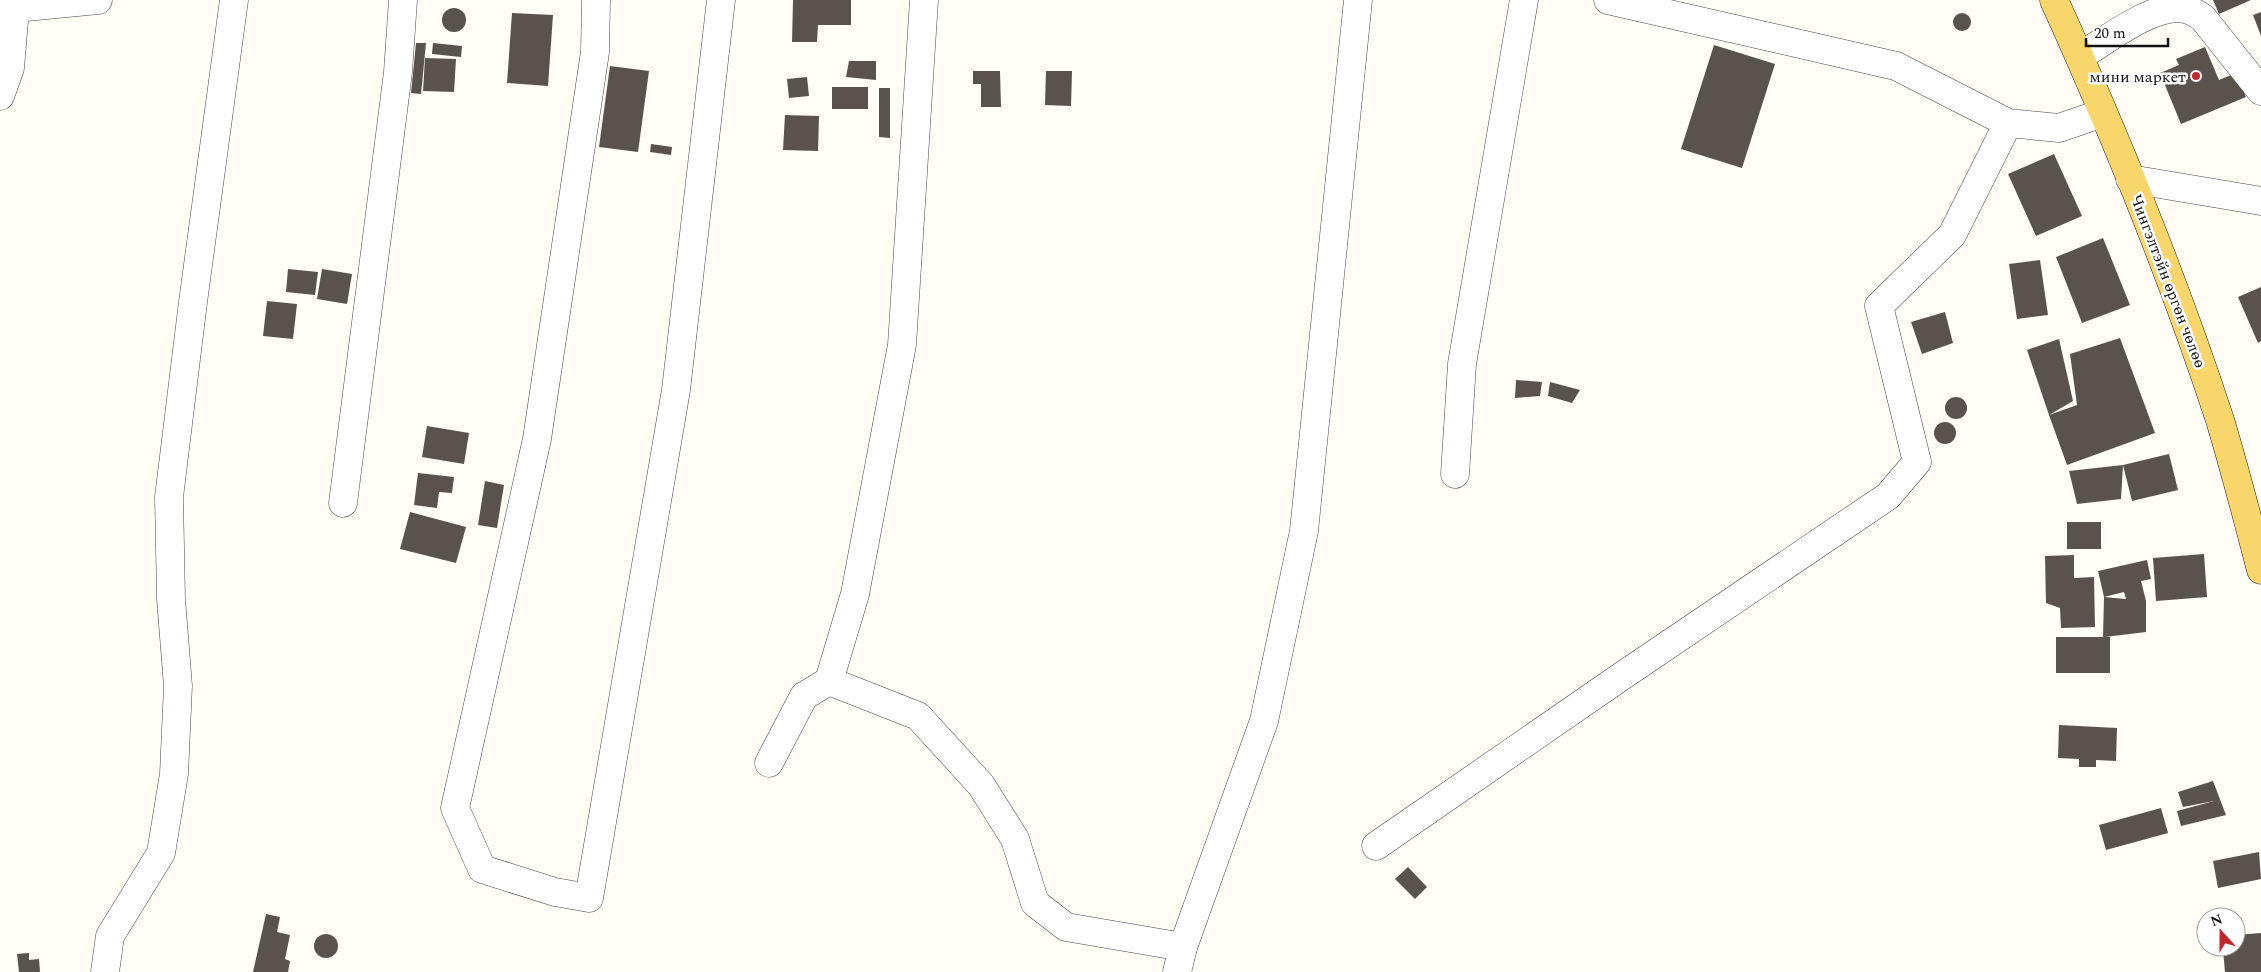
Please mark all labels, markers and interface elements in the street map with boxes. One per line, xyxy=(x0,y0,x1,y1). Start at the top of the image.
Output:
scale bar xyxy=(2086,15,2168,47)
text: 20 m xyxy=(2094,22,2126,45)
place label: мини маркет xyxy=(2090,65,2186,89)
marker: мини маркет xyxy=(2190,70,2202,82)
street label: Чингэлтэйн өргөн чөлөө xyxy=(2124,191,2212,372)
north arrow xyxy=(2196,907,2246,957)
text: N xyxy=(2207,908,2226,932)

